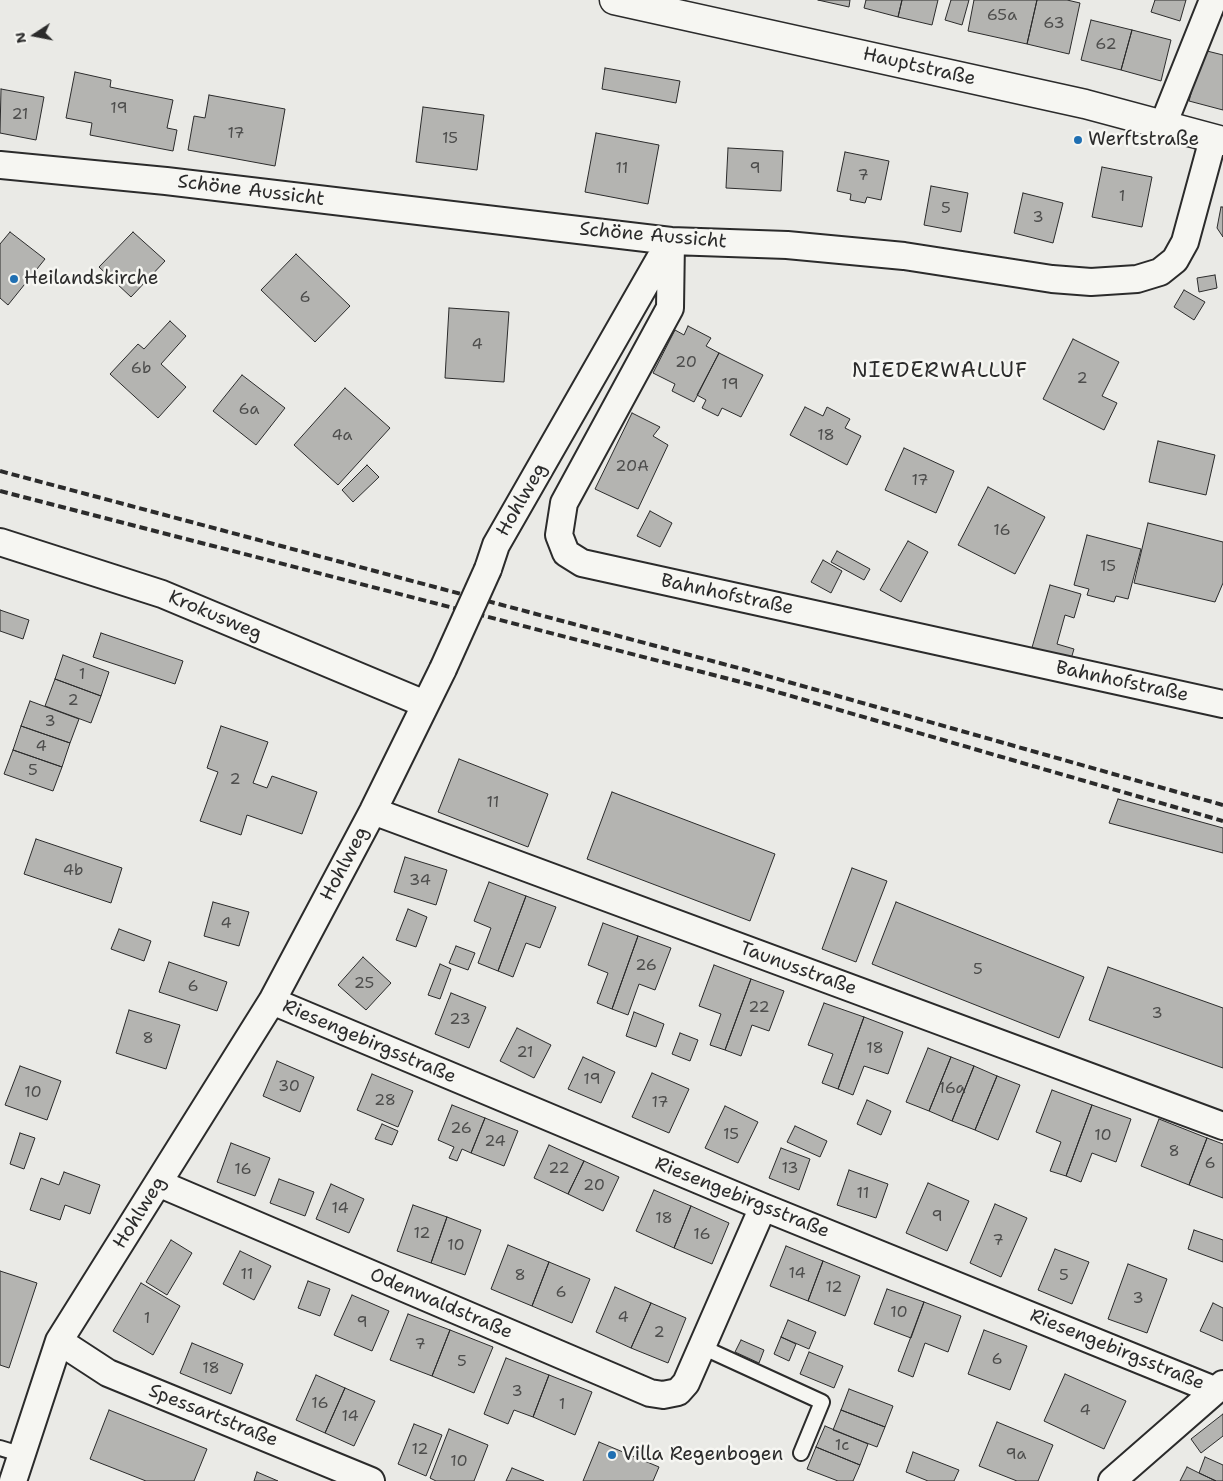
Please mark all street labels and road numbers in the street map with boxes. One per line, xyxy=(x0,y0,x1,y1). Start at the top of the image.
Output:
street label: Hauptstraße xyxy=(860,43,978,91)
street label: Schöne Aussicht xyxy=(176,171,326,211)
street label: Schöne Aussicht xyxy=(578,218,728,254)
street label: Hohlweg xyxy=(492,459,552,541)
street label: Bahnhofstraße xyxy=(659,570,795,620)
street label: Krokusweg xyxy=(165,586,265,646)
street label: Bahnhofstraße xyxy=(1054,657,1190,707)
street label: Hohlweg xyxy=(316,823,374,905)
street label: Taunusstraße xyxy=(736,937,860,1001)
street label: Riesengebirgsstraße xyxy=(279,995,459,1089)
street label: Riesengebirgsstraße xyxy=(651,1153,833,1243)
street label: Hohlweg xyxy=(109,1173,171,1253)
street label: Odenwaldstraße xyxy=(366,1264,516,1344)
street label: Riesengebirgsstraße xyxy=(1026,1305,1208,1395)
street label: Spessartstraße xyxy=(145,1380,281,1452)

